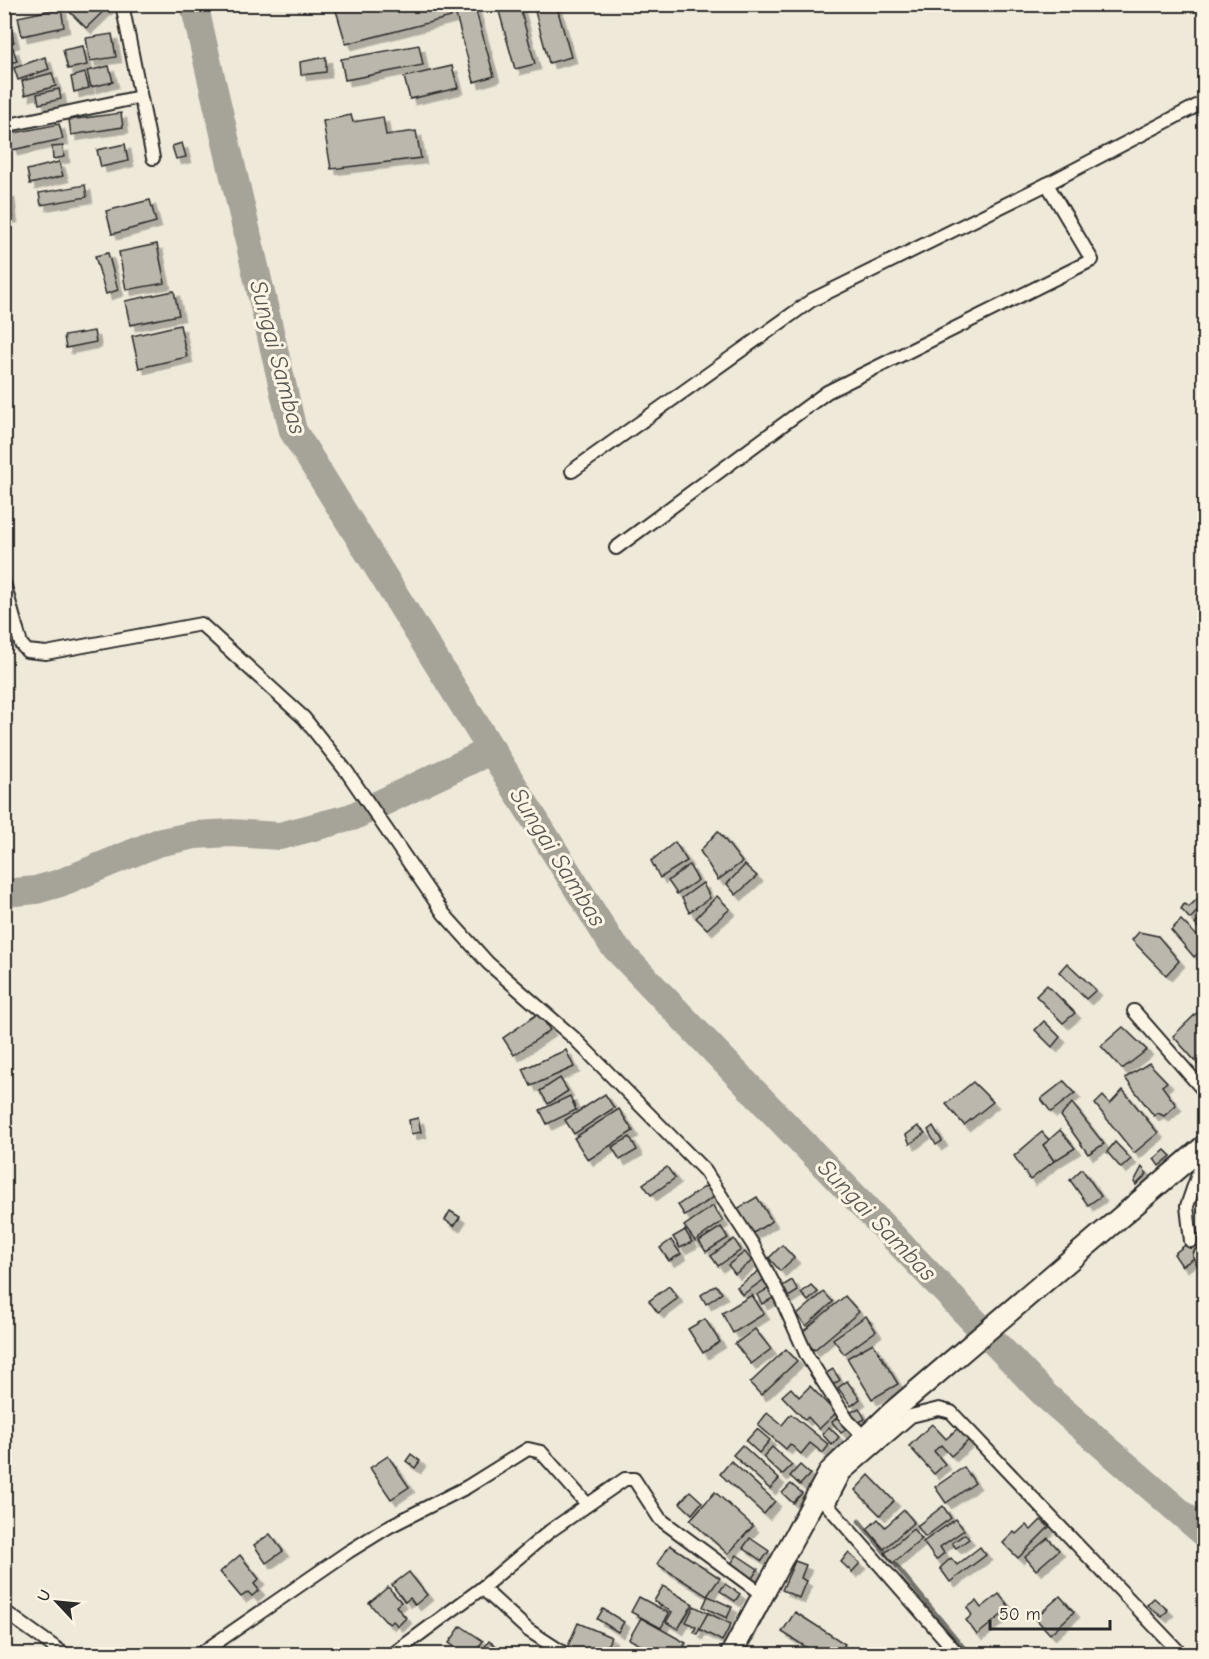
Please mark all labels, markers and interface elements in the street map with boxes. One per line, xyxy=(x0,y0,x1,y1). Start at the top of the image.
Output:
water label: Sungai Sambas xyxy=(244,277,312,437)
water label: Sungai Sambas xyxy=(504,783,612,931)
water label: Sungai Sambas xyxy=(812,1153,942,1287)
north arrow xyxy=(27,1572,87,1632)
text: U xyxy=(34,1587,55,1605)
scale bar xyxy=(990,1593,1110,1631)
text: 50 m xyxy=(999,1604,1041,1625)

